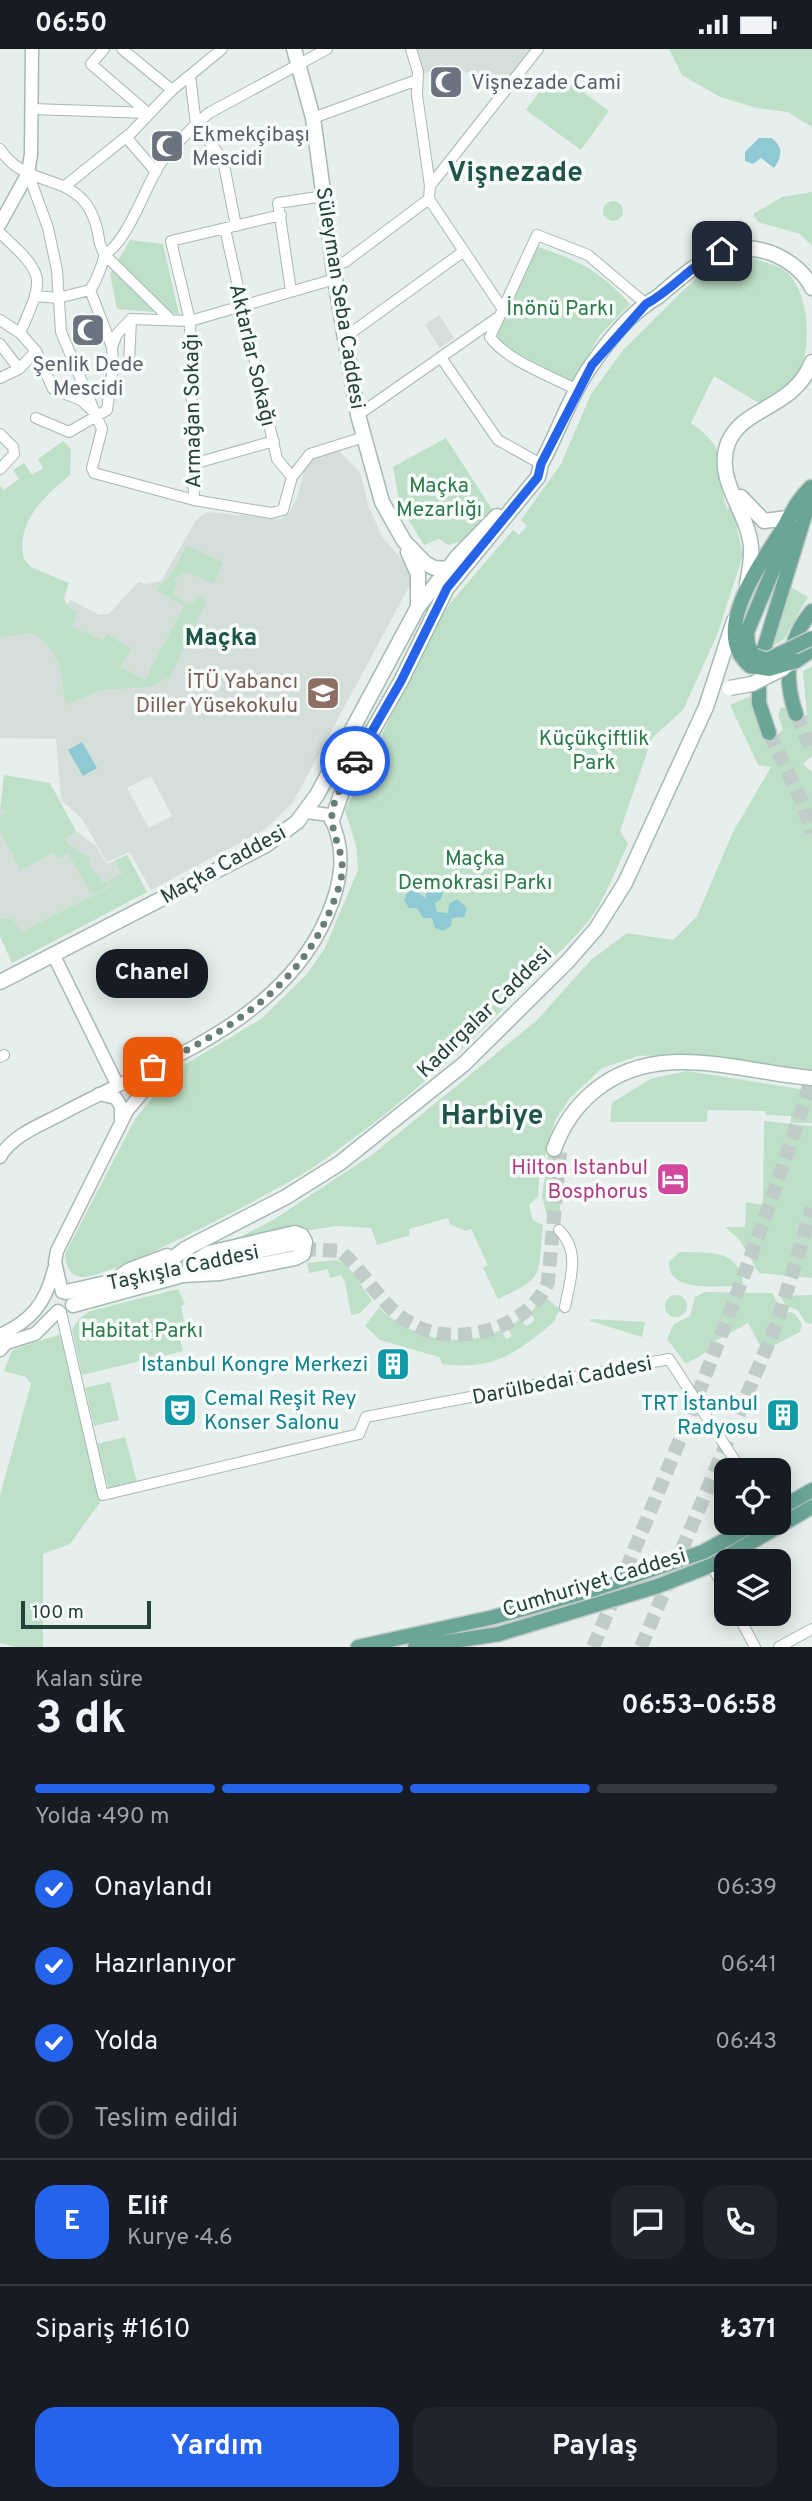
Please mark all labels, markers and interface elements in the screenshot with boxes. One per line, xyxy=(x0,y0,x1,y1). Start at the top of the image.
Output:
text: 06:50 xyxy=(35,8,107,41)
mosque icon: Vişnezade Cami xyxy=(427,63,465,101)
place label: Vişnezade Cami xyxy=(471,70,621,97)
place label: Ekmekçibaşı Mescidi xyxy=(192,122,310,173)
mosque icon: Ekmekçibaşı Mescidi xyxy=(148,127,186,165)
district label: Vişnezade xyxy=(447,156,583,192)
street label: Süleyman Seba Caddesi xyxy=(309,185,370,411)
pin xyxy=(692,221,752,281)
icon: home xyxy=(703,232,741,270)
street label: Aktarlar Sokağı xyxy=(222,281,281,429)
park label: İnönü Parkı xyxy=(506,296,614,323)
mosque icon: Şenlik Dede Mescidi xyxy=(69,311,107,349)
street label: Armağan Sokağı xyxy=(179,333,208,489)
place label: Şenlik Dede Mescidi xyxy=(32,352,144,403)
park label: Maçka Mezarlığı xyxy=(396,473,482,524)
district label: Maçka xyxy=(185,624,257,654)
place label: İTÜ Yabancı Diller Yüsekokulu xyxy=(136,669,298,720)
school or university icon: İTÜ Yabancı Diller Yüsekokulu xyxy=(304,674,342,712)
courier xyxy=(320,726,390,796)
park label: Küçükçiftlik Park xyxy=(539,726,649,777)
icon: car xyxy=(336,742,374,780)
street label: Maçka Caddesi xyxy=(156,820,291,911)
park label: Maçka Demokrasi Parkı xyxy=(398,846,552,897)
street label: Kadırgalar Caddesi xyxy=(412,942,558,1084)
callout: Chanel xyxy=(97,948,209,997)
text: Chanel xyxy=(115,959,189,988)
pin xyxy=(123,1037,183,1097)
icon: bag xyxy=(134,1048,172,1086)
district label: Harbiye xyxy=(441,1099,543,1135)
place label: Hilton Istanbul Bosphorus xyxy=(511,1155,648,1206)
hotel icon: Hilton Istanbul Bosphorus xyxy=(654,1160,692,1198)
street label: Taşkışla Caddesi xyxy=(105,1239,262,1298)
park label: Habitat Parkı xyxy=(81,1318,203,1345)
building icon: Istanbul Kongre Merkezi xyxy=(374,1345,412,1383)
street label: Darülbedai Caddesi xyxy=(470,1351,654,1412)
place label: Istanbul Kongre Merkezi xyxy=(141,1352,368,1379)
place label: Cemal Reşit Rey Konser Salonu xyxy=(204,1386,357,1437)
theatre icon: Cemal Reşit Rey Konser Salonu xyxy=(161,1391,199,1429)
place label: TRT İstanbul Radyosu xyxy=(641,1391,758,1442)
building icon: TRT İstanbul Radyosu xyxy=(764,1396,802,1434)
map controls xyxy=(714,1458,791,1626)
button: locate xyxy=(714,1458,791,1535)
street label: Cumhuriyet Caddesi xyxy=(499,1543,689,1624)
button: layers xyxy=(714,1549,791,1626)
scale bar xyxy=(21,1598,150,1630)
text: 100 m xyxy=(32,1601,84,1625)
text: Kalan süre xyxy=(35,1666,143,1695)
text: 06:53–06:58 xyxy=(622,1690,777,1723)
text: 3 dk xyxy=(35,1691,126,1750)
text: Yolda · 490 m xyxy=(35,1803,169,1832)
icon: check xyxy=(35,1870,73,1908)
text: Onaylandı xyxy=(94,1872,212,1905)
text: 06:39 xyxy=(716,1874,777,1903)
icon: check xyxy=(35,1947,73,1985)
text: Hazırlanıyor xyxy=(94,1949,236,1982)
text: 06:41 xyxy=(720,1951,777,1980)
icon: check xyxy=(35,2024,73,2062)
text: Yolda xyxy=(94,2026,158,2059)
text: 06:43 xyxy=(715,2028,777,2057)
text: Teslim edildi xyxy=(94,2103,238,2136)
button: chat xyxy=(611,2185,685,2259)
button: phone xyxy=(703,2185,777,2259)
text: Elif xyxy=(127,2191,168,2224)
text: E xyxy=(64,2206,80,2239)
text: Kurye · 4.6 xyxy=(127,2224,233,2253)
text: Sipariş #1610 xyxy=(35,2314,191,2347)
text: ₺371 xyxy=(720,2314,777,2347)
button: Yardım xyxy=(35,2407,399,2487)
button: Paylaş xyxy=(413,2407,777,2487)

